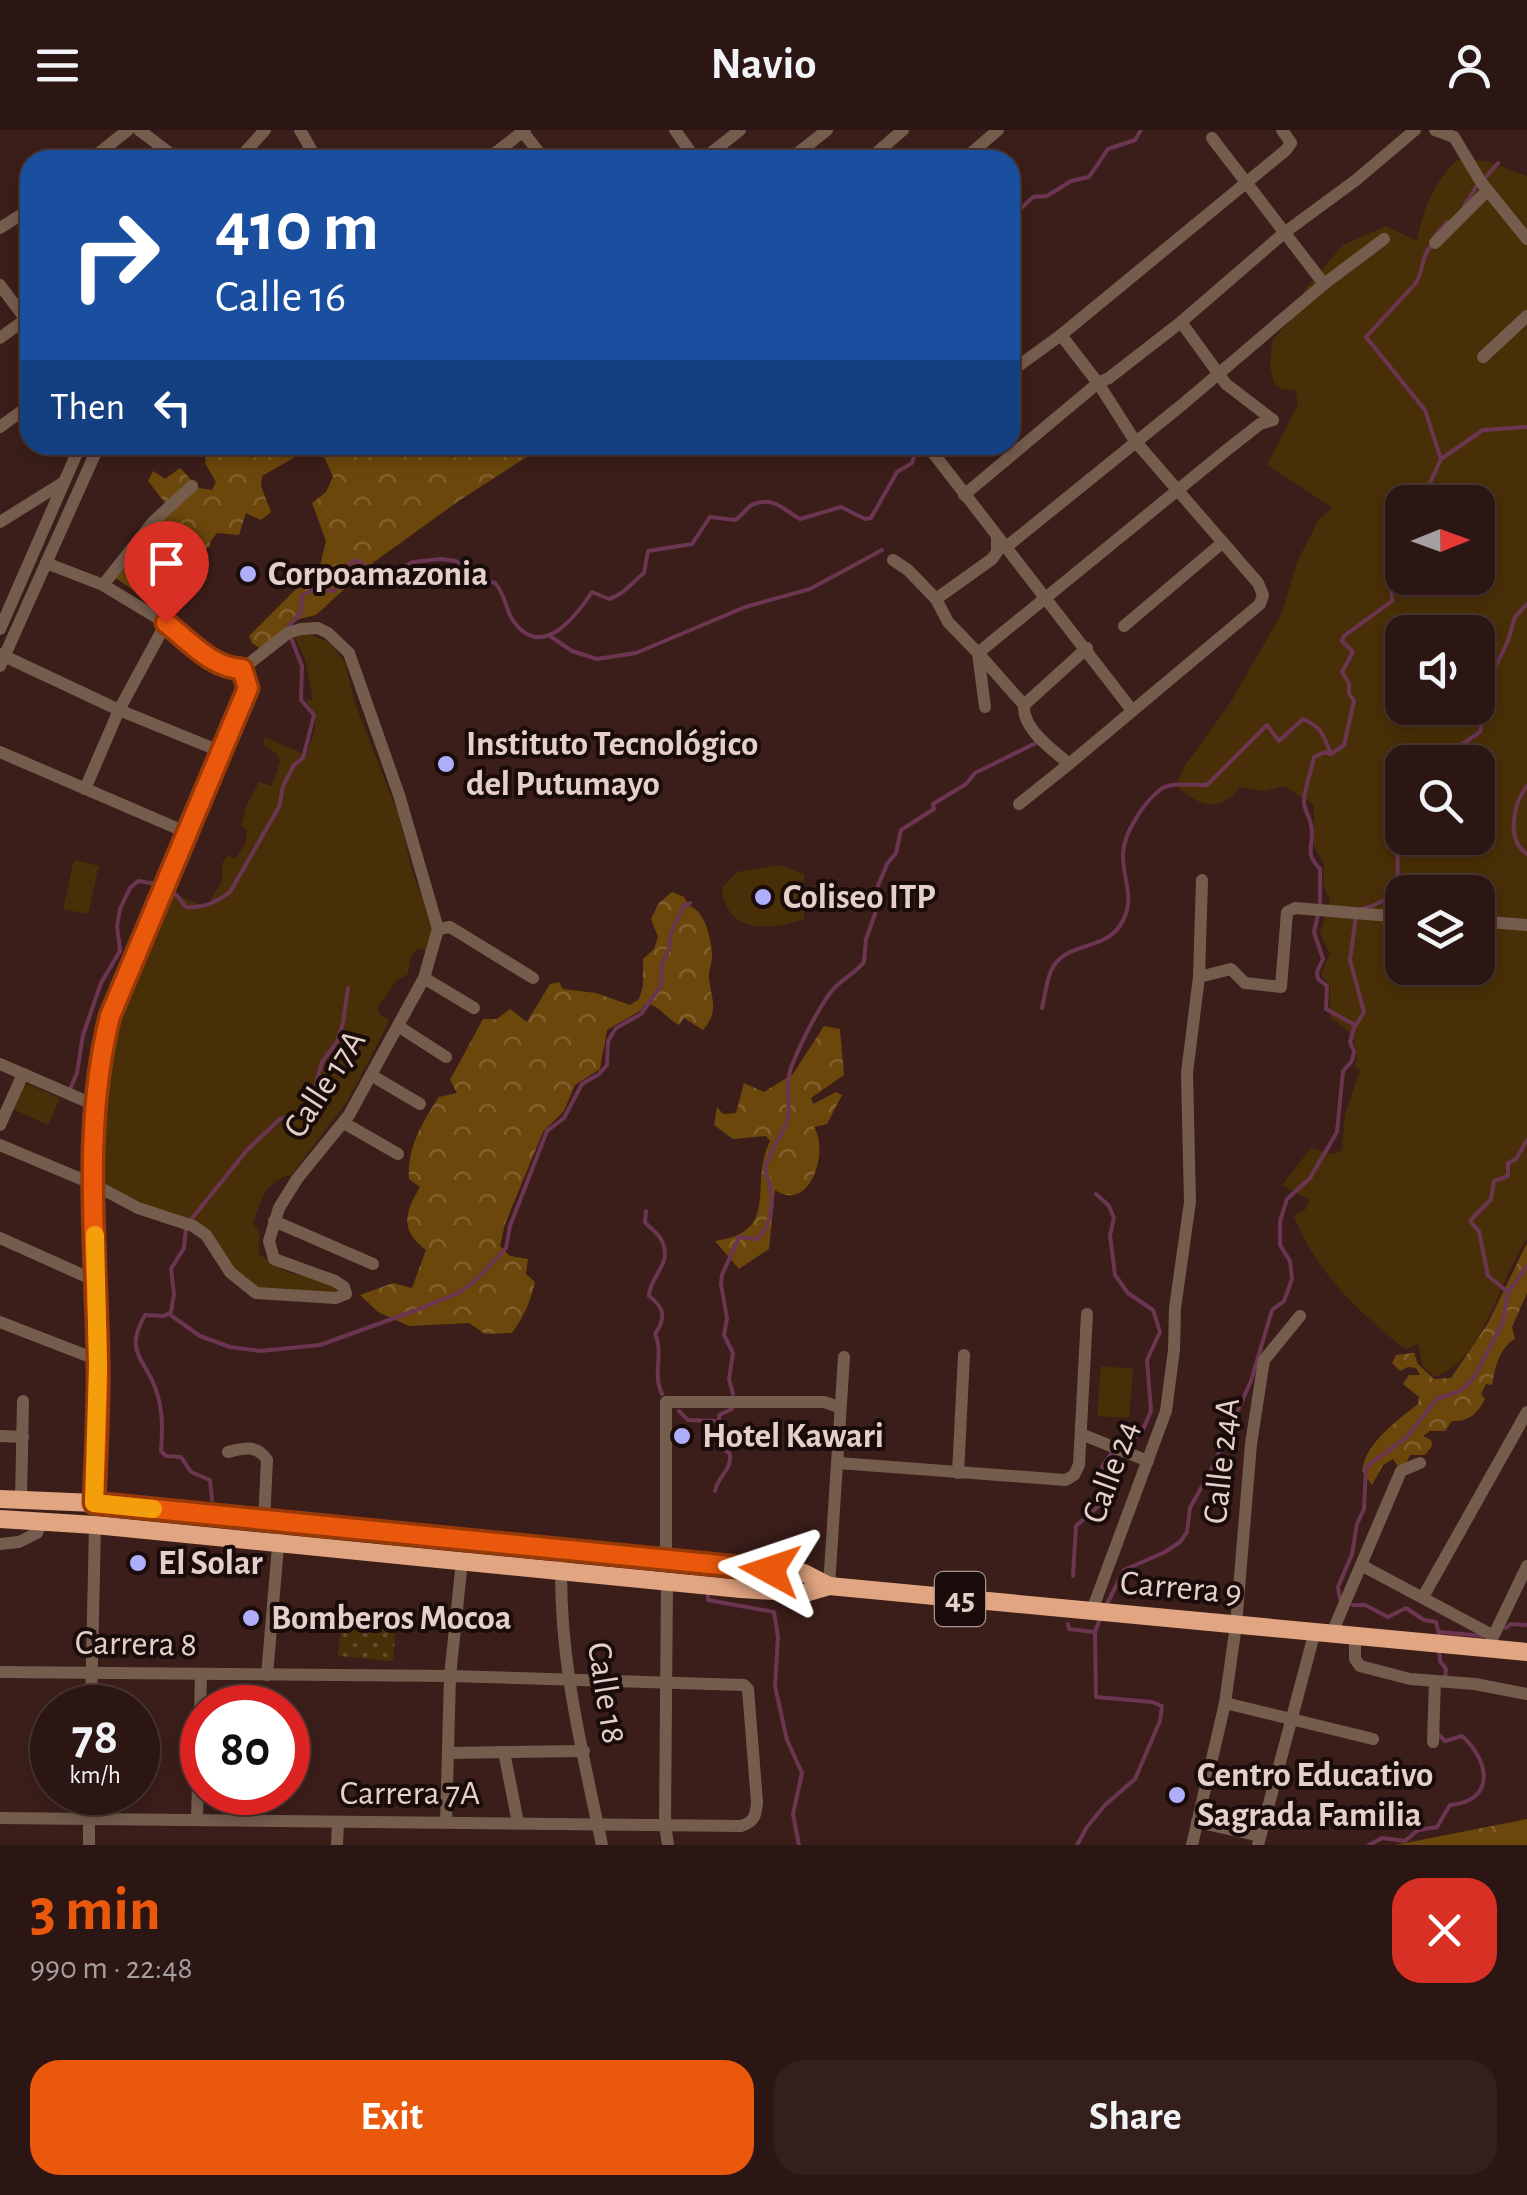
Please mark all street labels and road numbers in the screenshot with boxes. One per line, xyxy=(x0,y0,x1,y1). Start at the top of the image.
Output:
street label: Calle 17A xyxy=(278,1024,372,1144)
street label: Calle 24A xyxy=(1198,1396,1246,1526)
street label: Calle 24 xyxy=(1076,1416,1146,1528)
street label: Carrera 9 xyxy=(1119,1565,1243,1611)
road number: 45 xyxy=(935,1572,985,1626)
street label: Carrera 8 xyxy=(75,1625,197,1663)
street label: Calle 18 xyxy=(581,1640,631,1746)
street label: Carrera 7A xyxy=(340,1776,480,1811)

